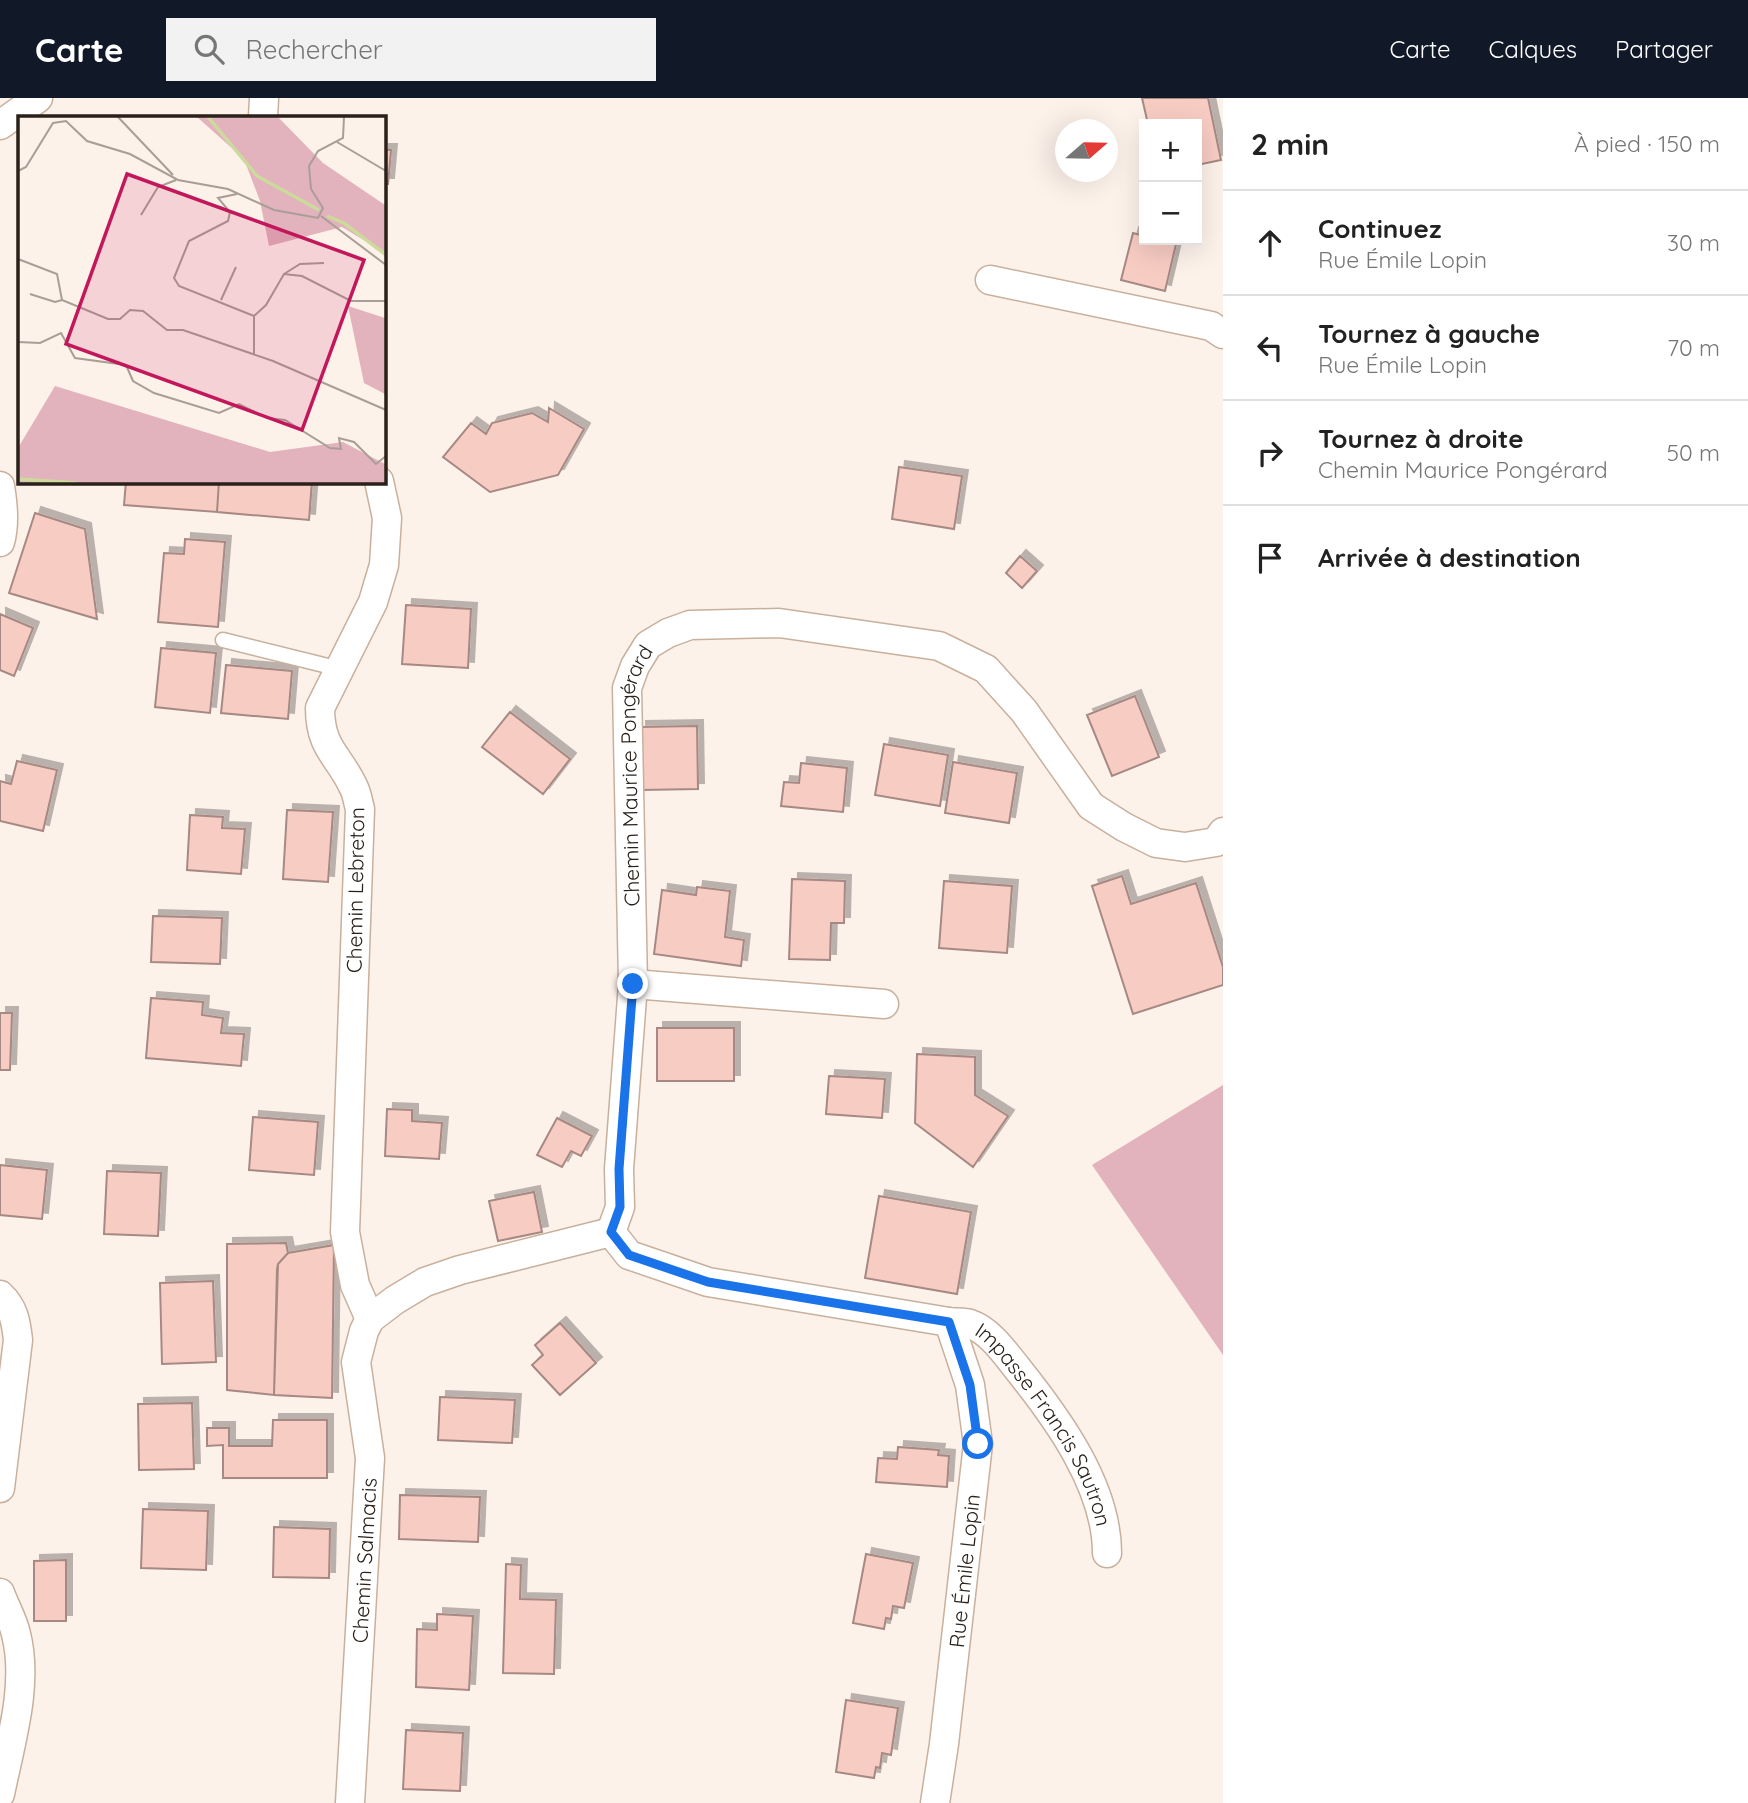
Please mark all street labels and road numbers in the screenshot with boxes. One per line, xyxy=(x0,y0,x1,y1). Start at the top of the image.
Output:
street label: Chemin Maurice Pongérard xyxy=(614,640,658,907)
street label: Chemin Lebreton xyxy=(341,807,369,973)
street label: Impasse Francis Sautron xyxy=(971,1316,1117,1528)
street label: Chemin Salmacis xyxy=(346,1477,382,1644)
street label: Rue Émile Lopin xyxy=(943,1493,985,1649)

